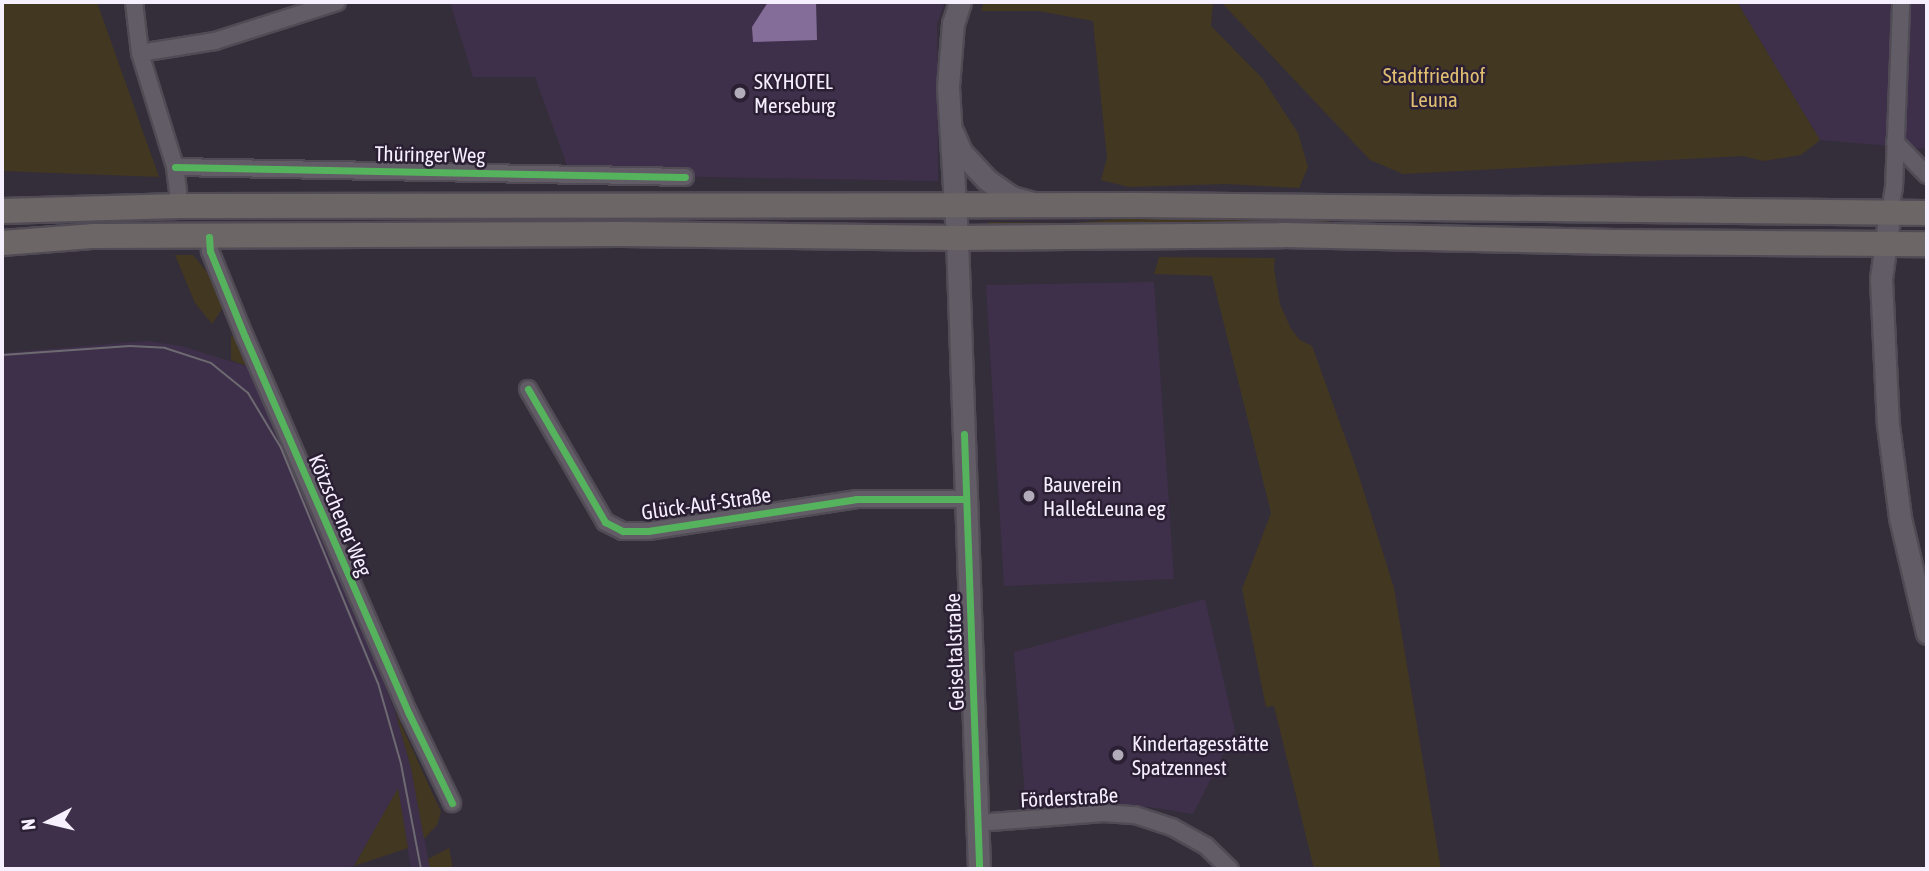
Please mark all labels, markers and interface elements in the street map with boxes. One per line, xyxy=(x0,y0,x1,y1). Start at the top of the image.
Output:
park label: Stadtfriedhof Leuna xyxy=(1383,62,1485,112)
place label: SKYHOTEL Merseburg xyxy=(754,68,835,118)
marker: SKYHOTEL Merseburg xyxy=(732,85,748,101)
street label: Thüringer Weg xyxy=(374,140,486,168)
street label: Kötzschener Weg xyxy=(304,450,378,580)
place label: Bauverein Halle&Leuna eg xyxy=(1043,471,1166,521)
street label: Glück-Auf-Straße xyxy=(640,481,772,525)
marker: Bauverein Halle&Leuna eg xyxy=(1021,488,1037,504)
street label: Geiseltalstraße xyxy=(939,593,969,711)
place label: Kindertagesstätte Spatzennest xyxy=(1132,730,1269,780)
marker: Kindertagesstätte Spatzennest xyxy=(1110,747,1126,763)
street label: Förderstraße xyxy=(1019,782,1119,812)
north arrow xyxy=(14,787,84,857)
text: N xyxy=(17,818,40,831)

